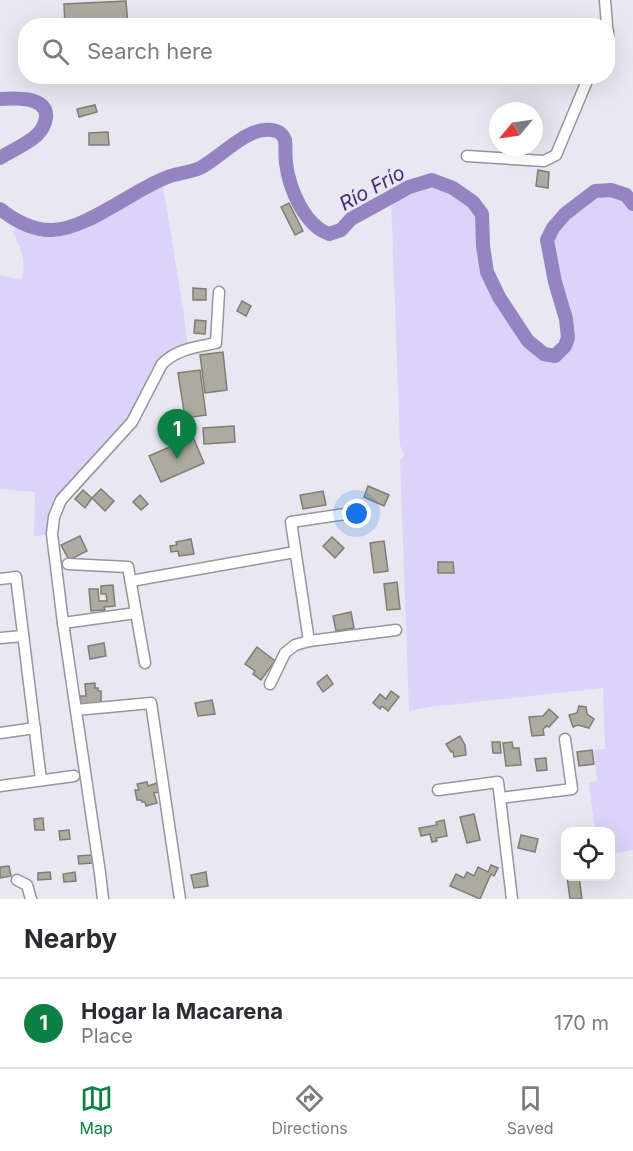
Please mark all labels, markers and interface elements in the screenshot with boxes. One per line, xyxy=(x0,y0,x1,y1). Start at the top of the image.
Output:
search box xyxy=(18,18,615,84)
icon: search xyxy=(39,35,72,68)
text: Search here xyxy=(87,38,213,64)
north arrow xyxy=(489,102,543,156)
water label: Río Frío xyxy=(335,160,409,216)
pin: 1 xyxy=(158,410,196,459)
your location xyxy=(342,499,371,528)
map controls xyxy=(561,827,615,881)
button: locate xyxy=(561,827,615,881)
text: Nearby xyxy=(24,923,117,954)
text: Hogar la Macarena xyxy=(81,998,283,1024)
text: 1 xyxy=(39,1011,48,1035)
text: 170 m xyxy=(554,1011,609,1035)
text: Place xyxy=(81,1024,133,1048)
tab: Map xyxy=(79,1082,113,1138)
tab: Directions xyxy=(272,1082,348,1138)
tab: Saved xyxy=(507,1082,554,1138)

